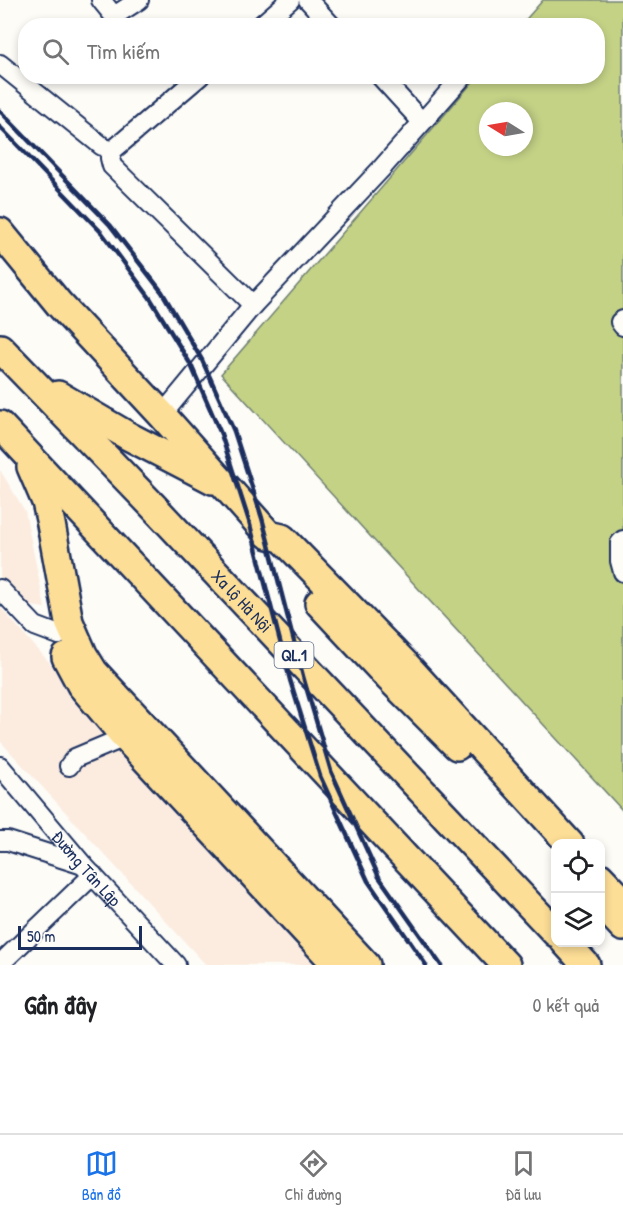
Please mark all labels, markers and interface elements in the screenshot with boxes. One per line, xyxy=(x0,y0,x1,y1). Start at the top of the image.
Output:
search box xyxy=(18,18,605,84)
icon: search xyxy=(39,35,72,68)
text: Tìm kiếm xyxy=(87,36,160,66)
north arrow xyxy=(479,102,533,156)
street label: Xa lộ Hà Nội xyxy=(206,563,278,638)
road number: QL.1 xyxy=(274,642,314,668)
street label: Đường Tân Lập xyxy=(46,825,128,912)
map controls xyxy=(551,839,605,947)
button: locate xyxy=(551,839,605,893)
button: layers xyxy=(551,893,605,947)
scale bar xyxy=(18,923,142,950)
text: 50 m xyxy=(27,925,56,947)
text: Gần đây xyxy=(24,987,97,1022)
text: 0 kết quả xyxy=(533,991,599,1018)
tab: Bản đồ xyxy=(82,1147,121,1205)
tab: Chỉ đường xyxy=(284,1147,342,1205)
tab: Đã lưu xyxy=(505,1147,541,1205)

